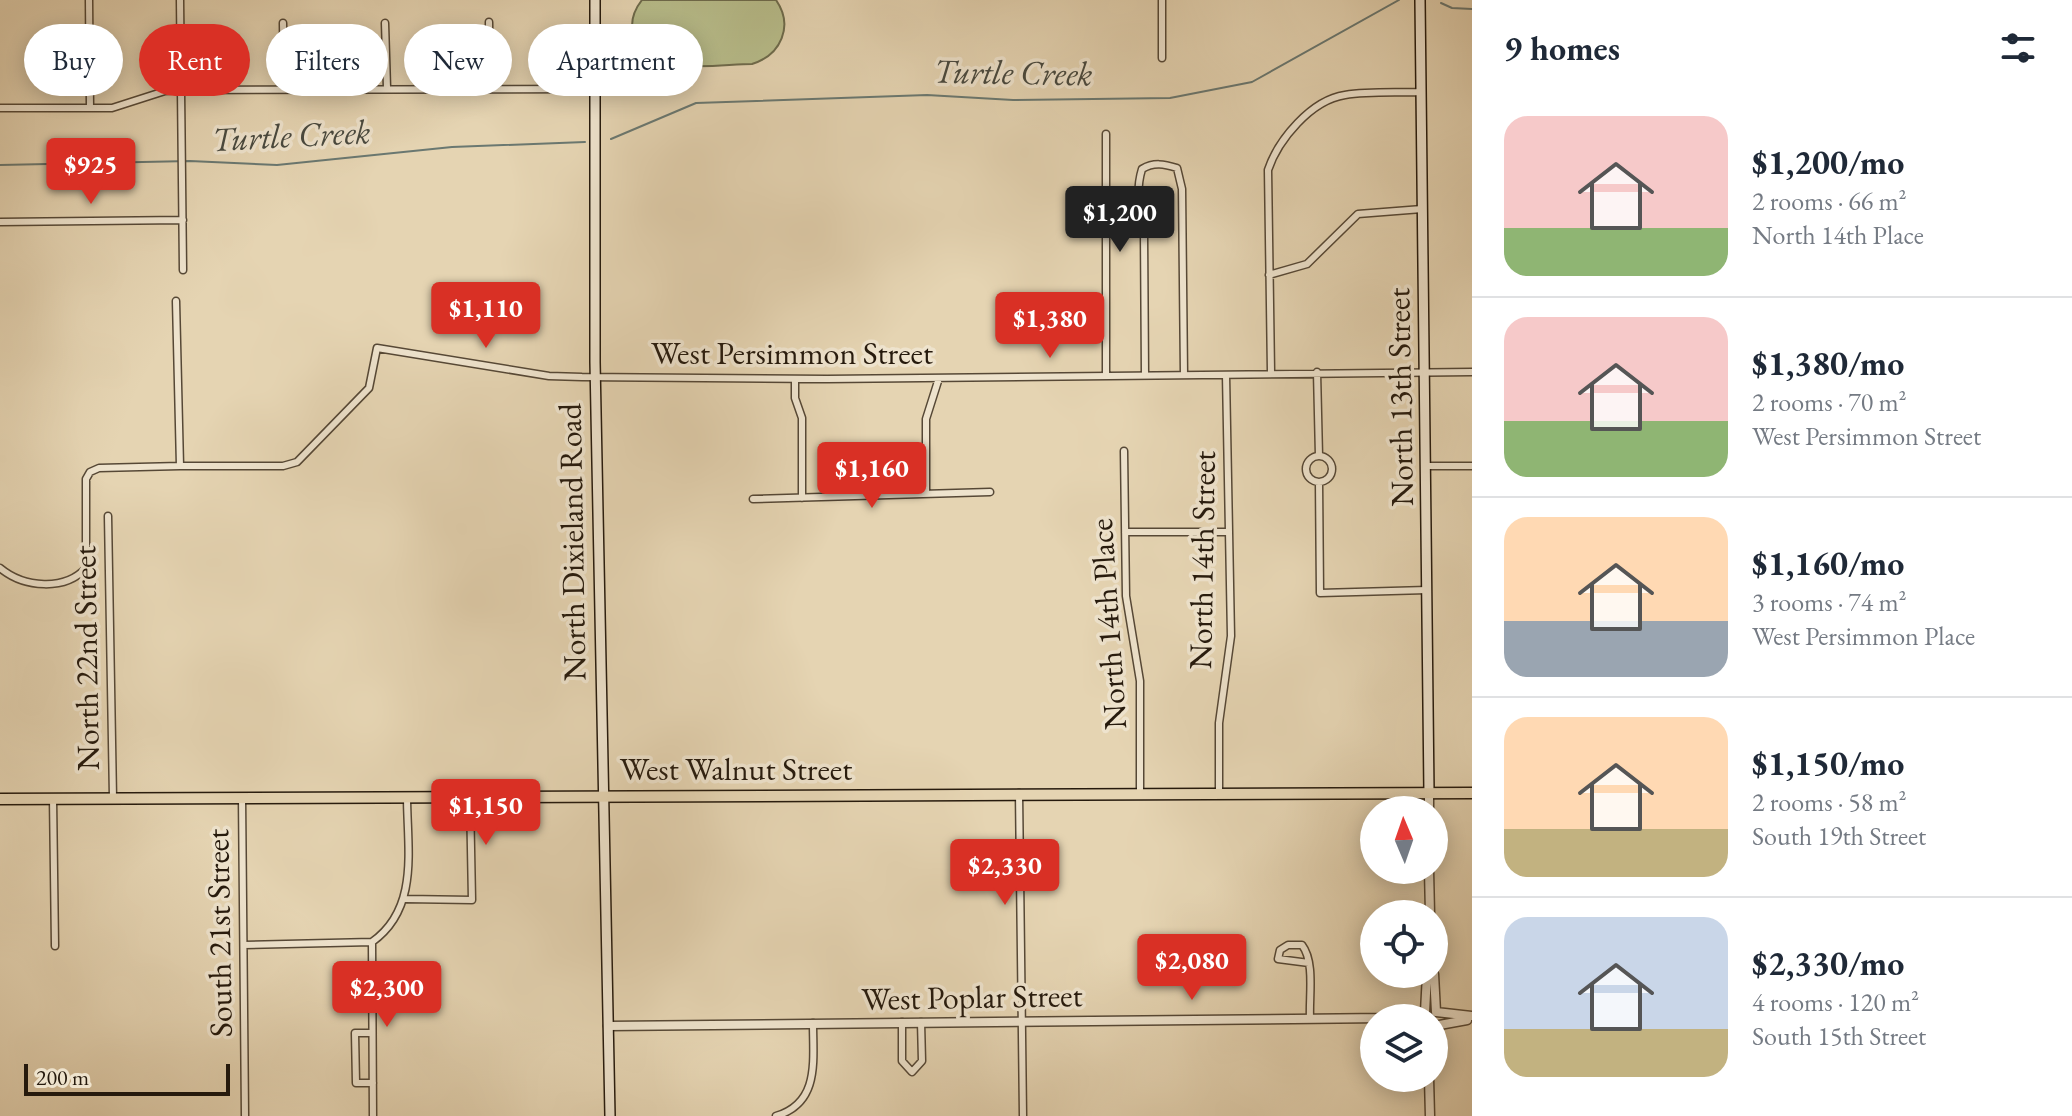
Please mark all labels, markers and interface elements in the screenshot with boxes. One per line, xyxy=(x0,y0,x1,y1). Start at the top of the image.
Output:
chip: Buy xyxy=(24,24,123,96)
chip: Rent xyxy=(139,24,250,96)
chip: Filters xyxy=(266,24,388,96)
chip: New xyxy=(404,24,512,96)
chip: Apartment xyxy=(528,24,703,96)
text: 9 homes xyxy=(1504,26,1620,70)
icon: filters xyxy=(1996,26,2040,70)
water label: Turtle Creek xyxy=(933,49,1093,95)
water label: Turtle Creek xyxy=(211,109,371,161)
pin: $925 xyxy=(44,138,138,206)
text: $1,200/mo xyxy=(1752,140,1904,184)
text: $925 xyxy=(64,147,118,181)
icon: home xyxy=(1568,148,1664,244)
text: 2 rooms · 66 m² xyxy=(1752,184,1907,218)
pin: $1,200 xyxy=(1055,186,1185,254)
text: $1,200 xyxy=(1083,195,1157,229)
text: North 14th Place xyxy=(1752,218,1924,252)
pin: $1,110 xyxy=(421,282,551,350)
street label: North 13th Street xyxy=(1377,287,1423,507)
text: $1,110 xyxy=(449,291,523,325)
pin: $1,380 xyxy=(985,292,1115,360)
text: $1,380 xyxy=(1013,301,1087,335)
street label: West Persimmon Street xyxy=(651,332,933,374)
text: $1,380/mo xyxy=(1752,341,1904,385)
icon: home xyxy=(1568,349,1664,445)
text: 2 rooms · 70 m² xyxy=(1752,385,1907,419)
street label: North Dixieland Road xyxy=(549,402,595,681)
text: West Persimmon Street xyxy=(1752,419,1981,453)
pin: $1,160 xyxy=(807,442,937,510)
street label: North 14th Street xyxy=(1179,450,1225,670)
text: $1,160 xyxy=(835,451,909,485)
street label: North 14th Place xyxy=(1080,517,1136,731)
text: $1,160/mo xyxy=(1752,541,1904,585)
street label: North 22nd Street xyxy=(63,545,109,771)
icon: home xyxy=(1568,549,1664,645)
text: 3 rooms · 74 m² xyxy=(1752,585,1907,619)
text: West Persimmon Place xyxy=(1752,619,1975,653)
text: $1,150/mo xyxy=(1752,741,1904,785)
street label: West Walnut Street xyxy=(620,748,852,790)
icon: home xyxy=(1568,749,1664,845)
pin: $1,150 xyxy=(421,779,551,847)
text: 2 rooms · 58 m² xyxy=(1752,785,1907,819)
text: $1,150 xyxy=(449,788,523,822)
north arrow xyxy=(1360,796,1448,884)
map controls xyxy=(1360,796,1448,1092)
text: South 19th Street xyxy=(1752,819,1926,853)
street label: South 21st Street xyxy=(196,828,242,1038)
pin: $2,330 xyxy=(940,839,1070,907)
text: $2,330 xyxy=(968,848,1042,882)
button: locate xyxy=(1360,900,1448,988)
pin: $2,080 xyxy=(1127,934,1257,1002)
text: $2,330/mo xyxy=(1752,941,1904,985)
text: $2,080 xyxy=(1155,943,1229,977)
icon: home xyxy=(1568,949,1664,1045)
pin: $2,300 xyxy=(322,961,452,1029)
text: $2,300 xyxy=(350,970,424,1004)
street label: West Poplar Street xyxy=(861,974,1083,1020)
text: 4 rooms · 120 m² xyxy=(1752,985,1919,1019)
button: layers xyxy=(1360,1004,1448,1092)
text: South 15th Street xyxy=(1752,1019,1926,1053)
scale bar xyxy=(24,1060,230,1096)
text: 200 m xyxy=(36,1063,89,1092)

